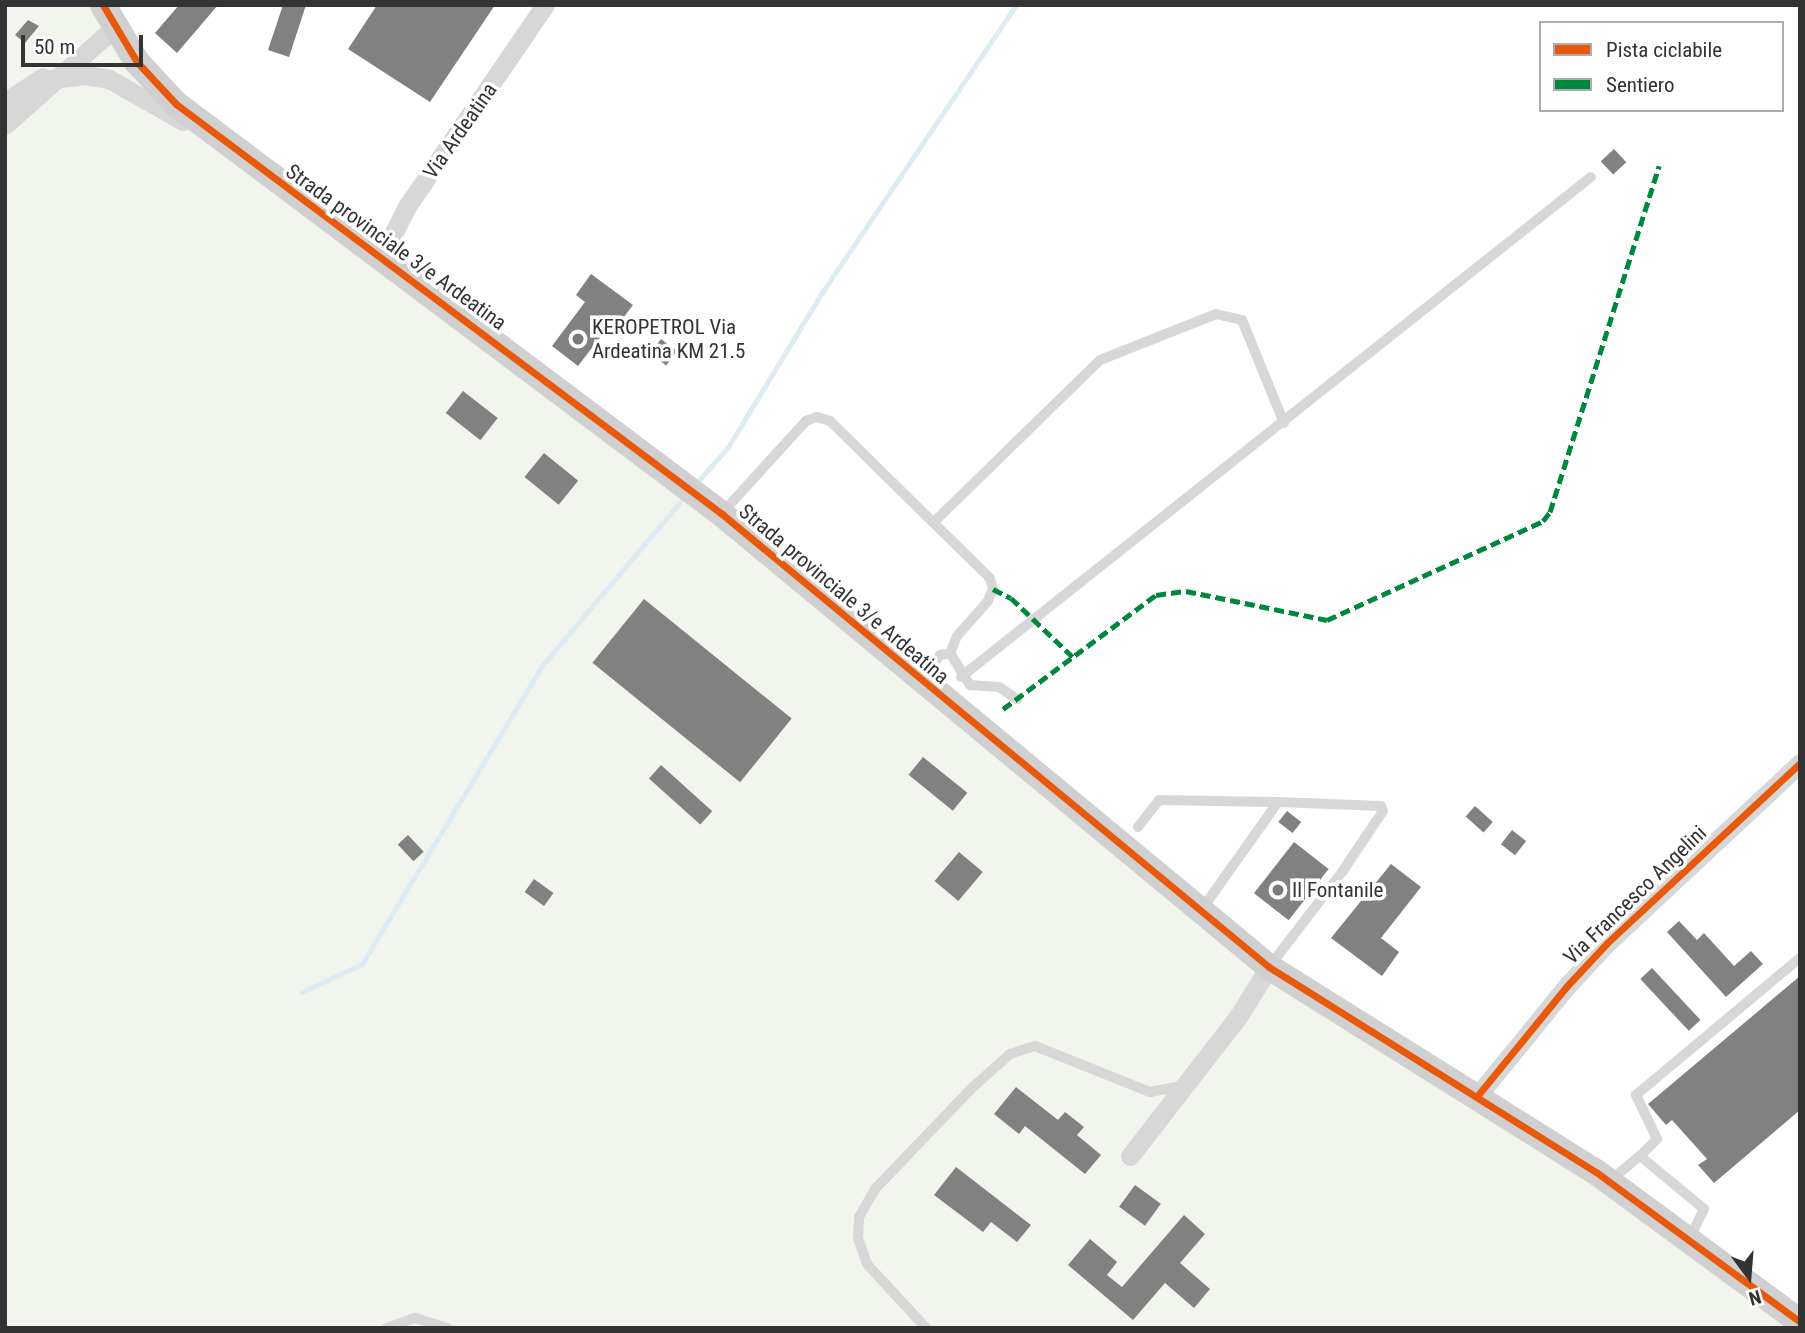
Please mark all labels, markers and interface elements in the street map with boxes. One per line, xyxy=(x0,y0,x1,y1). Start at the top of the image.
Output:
scale bar xyxy=(24,21,147,65)
legend xyxy=(1539,21,1784,112)
text: 50 m xyxy=(34,35,75,59)
text: Pista ciclabile xyxy=(1606,38,1722,62)
text: Sentiero xyxy=(1606,73,1675,97)
street label: Via Ardeatina xyxy=(418,78,502,184)
street label: Strada provinciale 3/e Ardeatina xyxy=(281,159,511,335)
place label: KEROPETROL Via Ardeatina KM 21.5 xyxy=(592,314,745,364)
marker: KEROPETROL Via Ardeatina KM 21.5 xyxy=(570,331,586,347)
street label: Strada provinciale 3/e Ardeatina xyxy=(734,499,954,689)
street label: Via Francesco Angelini xyxy=(1558,820,1712,970)
place label: Il Fontanile xyxy=(1292,877,1383,903)
marker: Il Fontanile xyxy=(1270,882,1286,898)
north arrow xyxy=(1714,1242,1784,1312)
text: N xyxy=(1746,1285,1764,1310)

